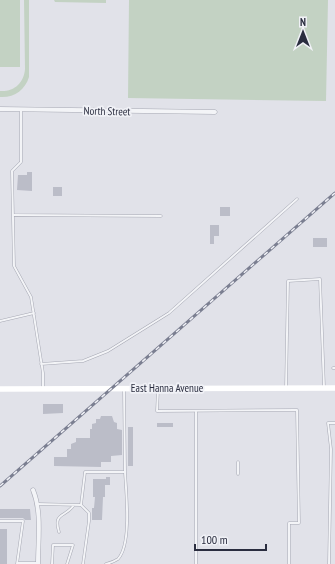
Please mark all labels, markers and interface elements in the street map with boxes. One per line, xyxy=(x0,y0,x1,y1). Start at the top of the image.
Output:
north arrow xyxy=(283,12,323,52)
text: N xyxy=(300,15,306,29)
street label: North Street xyxy=(83,104,131,118)
street label: East Hanna Avenue xyxy=(131,381,204,395)
scale bar xyxy=(195,526,266,552)
text: 100 m xyxy=(201,532,228,547)

